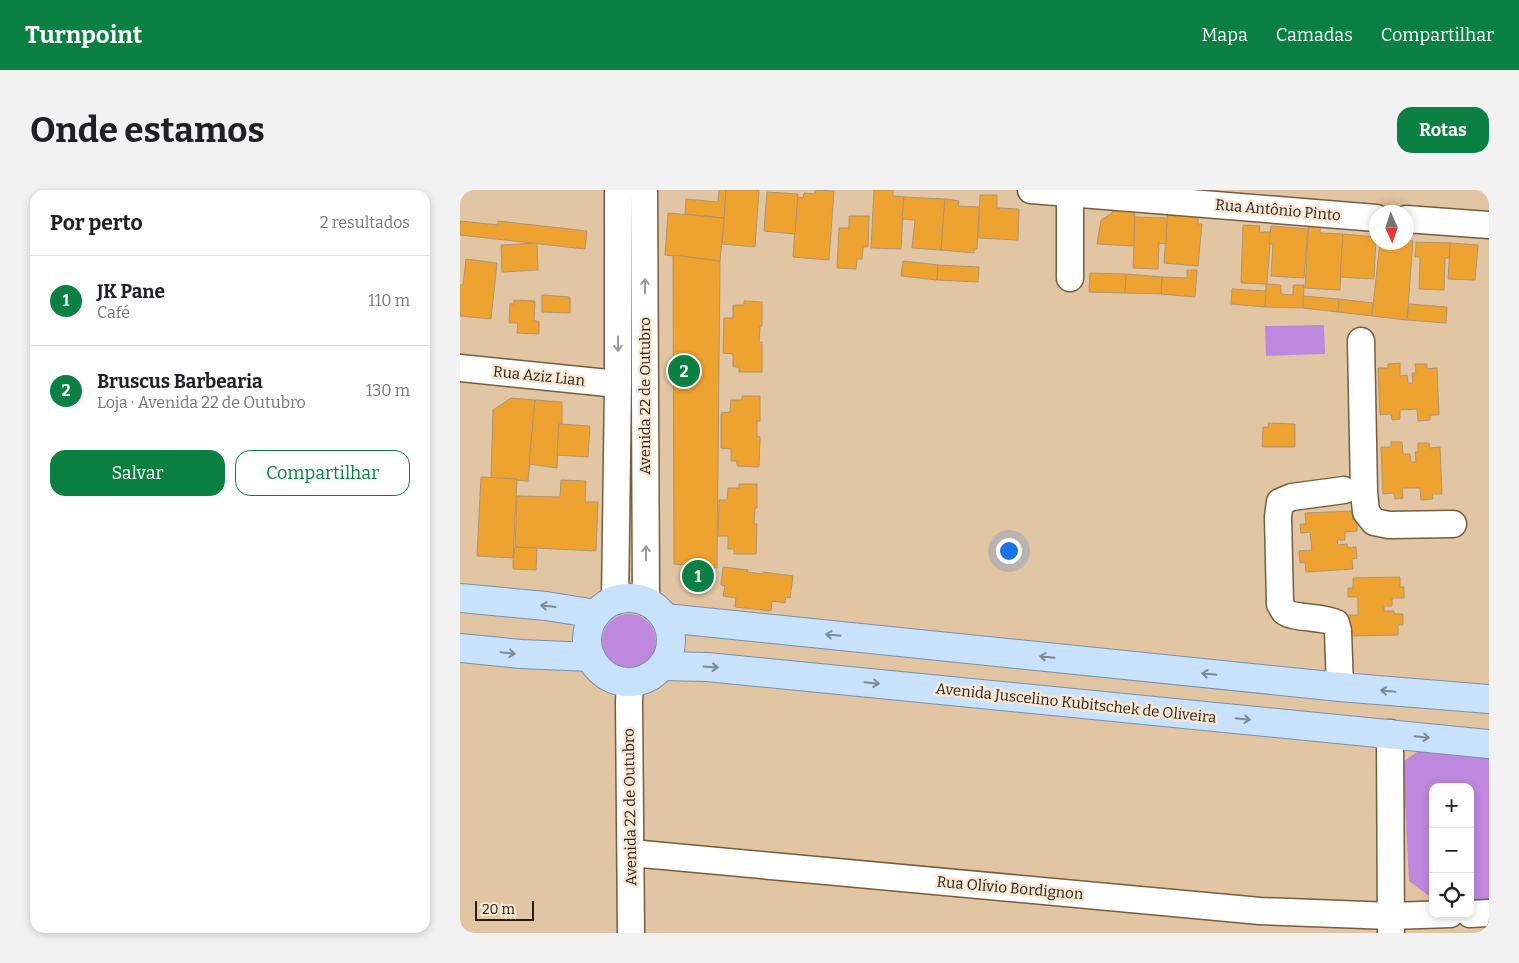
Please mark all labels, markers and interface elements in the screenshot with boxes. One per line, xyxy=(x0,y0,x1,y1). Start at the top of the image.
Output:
text: Turnpoint xyxy=(25,21,142,49)
text: Mapa xyxy=(1202,24,1248,46)
text: Camadas xyxy=(1276,24,1353,46)
text: Compartilhar xyxy=(1381,24,1494,46)
button: Rotas xyxy=(1397,107,1489,153)
text: Onde estamos xyxy=(30,109,265,151)
street label: Rua Antônio Pinto xyxy=(1214,196,1342,224)
north arrow xyxy=(1369,205,1414,250)
text: Por perto xyxy=(50,210,143,236)
text: 2 resultados xyxy=(320,213,410,232)
one-way arrow xyxy=(640,278,650,294)
text: JK Pane xyxy=(97,280,165,303)
text: 1 xyxy=(63,291,69,310)
text: 110 m xyxy=(368,291,410,310)
text: Café xyxy=(97,303,130,322)
street label: Avenida 22 de Outubro xyxy=(636,317,654,475)
one-way arrow xyxy=(613,335,623,351)
pin: 2 xyxy=(668,352,700,390)
street label: Rua Aziz Lian xyxy=(492,362,586,390)
text: Bruscus Barbearia xyxy=(97,370,263,393)
text: 2 xyxy=(61,381,71,400)
text: 130 m xyxy=(366,381,410,400)
text: Loja · Avenida 22 de Outubro xyxy=(97,393,306,412)
button: Salvar xyxy=(50,450,225,496)
button: Compartilhar xyxy=(235,450,410,496)
your location xyxy=(996,538,1022,564)
one-way arrow xyxy=(641,546,651,562)
pin: 1 xyxy=(682,557,714,595)
one-way arrow xyxy=(540,601,556,611)
one-way arrow xyxy=(826,631,842,640)
one-way arrow xyxy=(500,648,516,658)
one-way arrow xyxy=(1040,652,1056,662)
one-way arrow xyxy=(702,663,718,672)
one-way arrow xyxy=(1201,669,1217,679)
one-way arrow xyxy=(864,678,880,688)
street label: Avenida Juscelino Kubitschek de Oliveira xyxy=(935,679,1217,727)
one-way arrow xyxy=(1380,687,1396,696)
one-way arrow xyxy=(1235,714,1251,724)
street label: Avenida 22 de Outubro xyxy=(620,728,640,886)
one-way arrow xyxy=(1414,732,1430,742)
map controls xyxy=(1429,783,1474,918)
button: + xyxy=(1429,783,1474,828)
button: − xyxy=(1429,828,1474,873)
street label: Rua Olívio Bordignon xyxy=(936,873,1085,903)
button: locate xyxy=(1429,873,1474,918)
scale bar xyxy=(475,898,534,921)
text: 20 m xyxy=(482,901,515,918)

